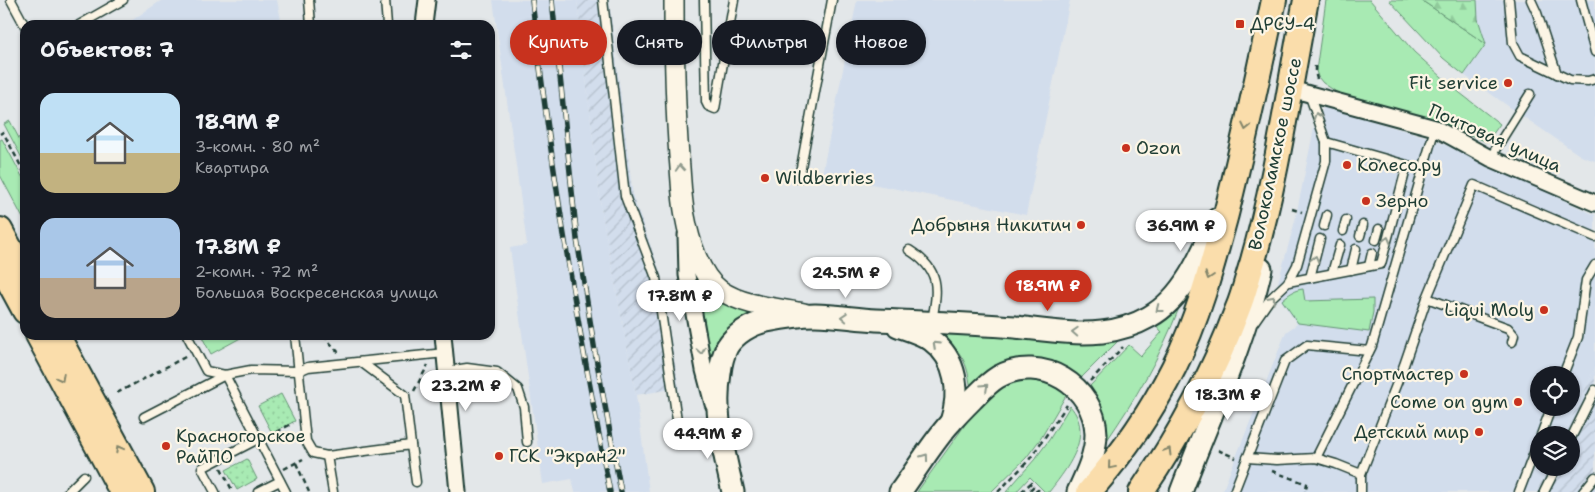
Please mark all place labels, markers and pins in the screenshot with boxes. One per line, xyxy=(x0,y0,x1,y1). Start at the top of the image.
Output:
place label: ДРСУ-4 xyxy=(1250,12,1315,36)
marker: ДРСУ-4 xyxy=(1234,18,1246,30)
place label: Fit service xyxy=(1409,71,1498,95)
marker: Fit service xyxy=(1502,77,1514,89)
place label: Ozon xyxy=(1136,136,1181,160)
marker: Ozon xyxy=(1120,142,1132,154)
place label: Колесо.ру xyxy=(1357,153,1442,177)
marker: Колесо.ру xyxy=(1341,159,1353,171)
place label: Wildberries xyxy=(775,166,874,190)
marker: Wildberries xyxy=(759,172,771,184)
place label: Зерно xyxy=(1376,189,1428,213)
marker: Зерно xyxy=(1360,195,1372,207)
pin: 36.9M ₽ xyxy=(1135,210,1227,252)
place label: Добрыня Никитич xyxy=(911,213,1071,237)
marker: Добрыня Никитич xyxy=(1075,219,1087,231)
pin: 24.5M ₽ xyxy=(800,256,892,299)
pin: 18.9M ₽ xyxy=(1002,270,1094,312)
pin: 17.8M ₽ xyxy=(634,280,726,322)
place label: Liqui Moly xyxy=(1444,298,1534,322)
marker: Liqui Moly xyxy=(1538,304,1550,316)
place label: Спортмастер xyxy=(1341,362,1454,386)
marker: Спортмастер xyxy=(1458,368,1470,380)
pin: 23.2M ₽ xyxy=(420,370,512,412)
pin: 18.3M ₽ xyxy=(1182,378,1274,421)
place label: Come on gym xyxy=(1390,390,1508,414)
marker: Come on gym xyxy=(1512,396,1524,408)
pin: 44.9M ₽ xyxy=(662,418,754,460)
place label: Детский мир xyxy=(1354,420,1469,444)
place label: Красногорское РайПО xyxy=(176,424,306,469)
marker: Детский мир xyxy=(1473,426,1485,438)
marker: Красногорское РайПО xyxy=(160,440,172,452)
place label: ГСК "Экран2" xyxy=(509,444,626,468)
marker: ГСК "Экран2" xyxy=(493,450,505,462)

